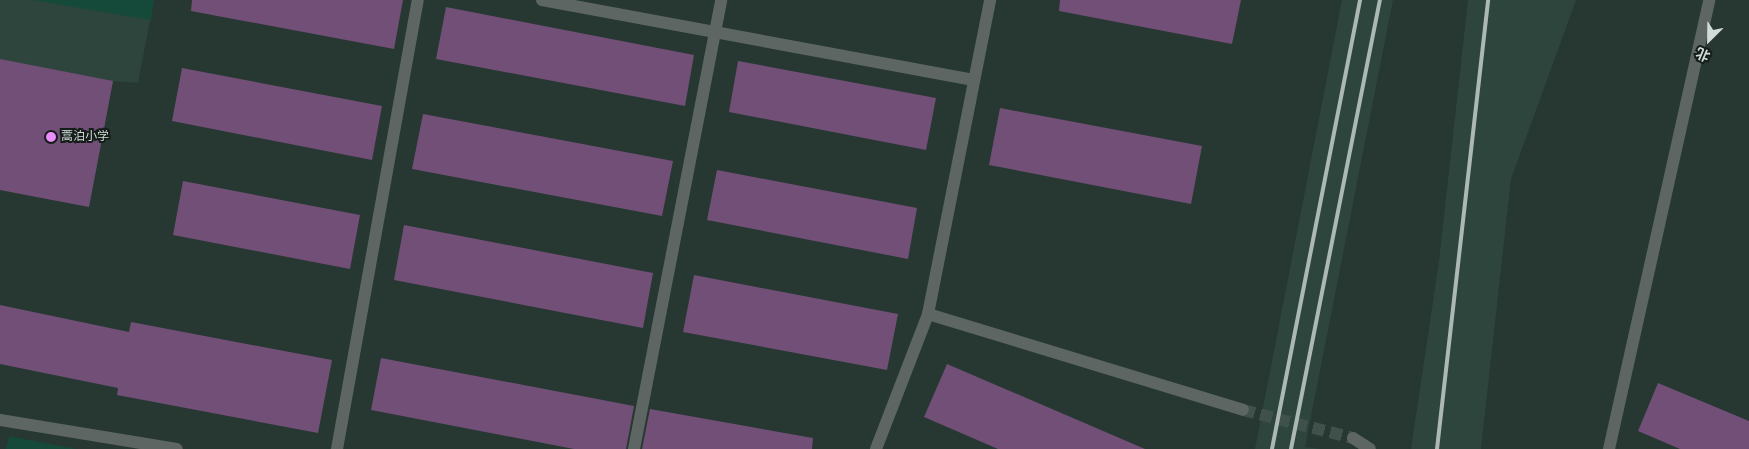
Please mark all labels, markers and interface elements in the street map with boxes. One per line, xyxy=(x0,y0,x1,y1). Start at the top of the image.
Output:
north arrow xyxy=(1684,15,1734,65)
text: 北 xyxy=(1694,45,1712,64)
place label: 蒿泊小学 xyxy=(61,130,109,144)
marker: 蒿泊小学 xyxy=(45,131,57,143)

